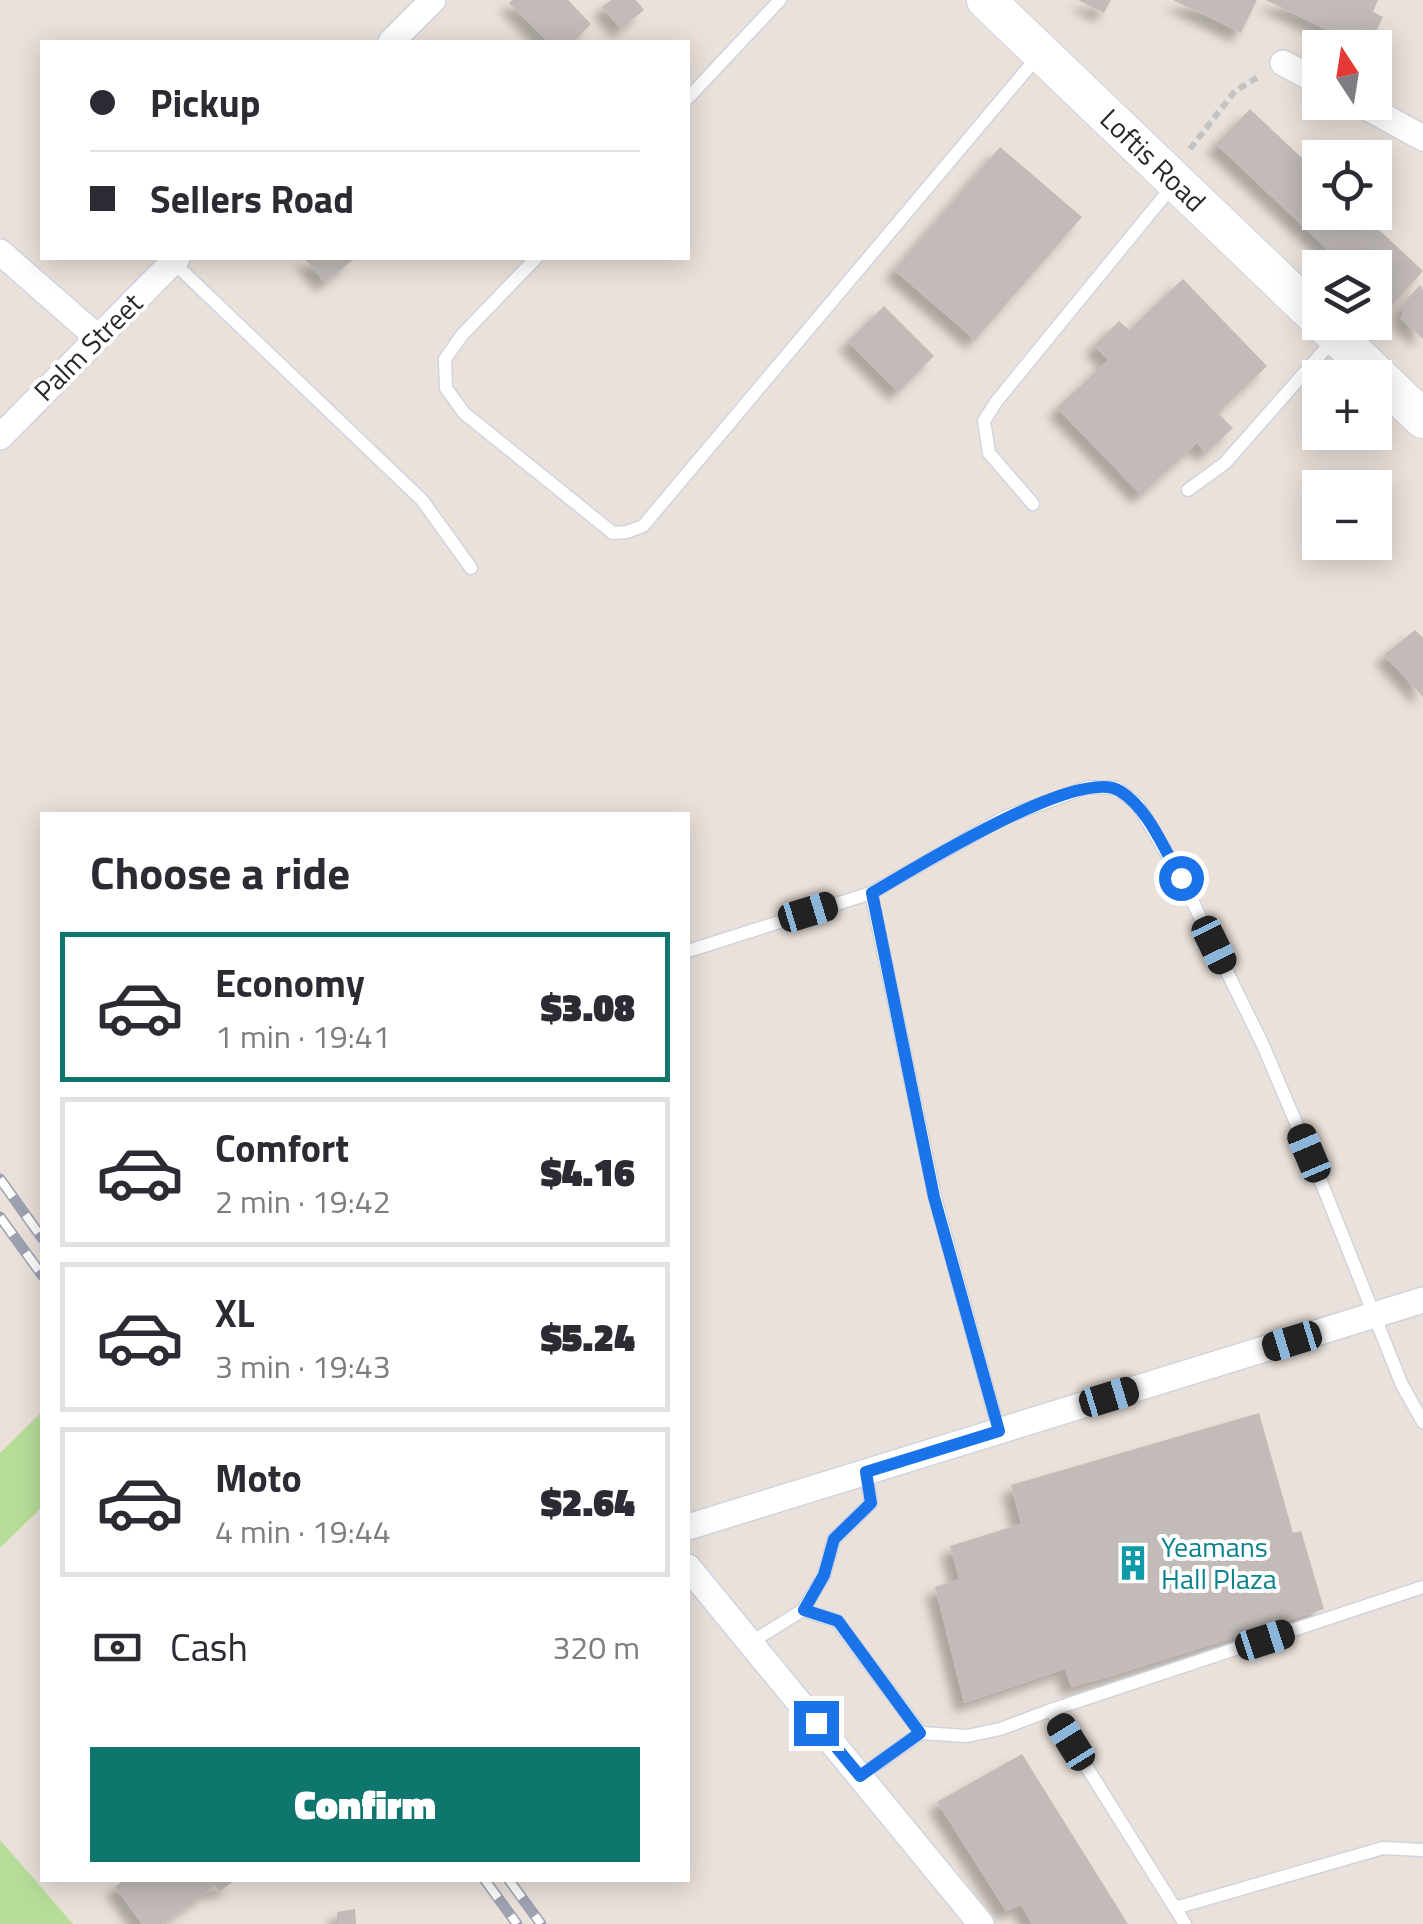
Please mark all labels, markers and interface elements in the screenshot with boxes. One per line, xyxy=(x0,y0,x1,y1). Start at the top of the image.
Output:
north arrow xyxy=(1302,30,1392,120)
map controls xyxy=(1302,30,1392,560)
text: Pickup xyxy=(150,74,260,132)
street label: Loftis Road xyxy=(1091,98,1216,221)
button: locate xyxy=(1302,140,1392,230)
text: Sellers Road xyxy=(150,170,354,228)
button: layers xyxy=(1302,250,1392,340)
street label: Palm Street xyxy=(23,282,152,411)
button: + xyxy=(1302,360,1392,450)
button: − xyxy=(1302,470,1392,560)
text: Choose a ride xyxy=(90,838,350,906)
route start xyxy=(1159,856,1204,901)
car xyxy=(775,889,841,935)
car xyxy=(1187,911,1241,979)
text: Economy xyxy=(215,954,365,1012)
icon: car xyxy=(95,962,185,1052)
text: $3.08 xyxy=(541,978,635,1036)
text: 1 min · 19:41 xyxy=(215,1012,391,1060)
text: Comfort xyxy=(215,1119,349,1177)
car xyxy=(1283,1120,1335,1186)
icon: car xyxy=(95,1127,185,1217)
text: $4.16 xyxy=(541,1143,635,1201)
text: 2 min · 19:42 xyxy=(215,1177,391,1225)
text: XL xyxy=(215,1284,255,1342)
icon: car xyxy=(95,1292,185,1382)
text: $5.24 xyxy=(541,1308,635,1366)
car xyxy=(1259,1318,1325,1364)
text: 3 min · 19:43 xyxy=(215,1342,391,1390)
car xyxy=(1076,1374,1142,1420)
text: Moto xyxy=(215,1449,302,1507)
icon: car xyxy=(95,1457,185,1547)
text: $2.64 xyxy=(541,1473,635,1531)
text: 4 min · 19:44 xyxy=(215,1507,391,1555)
place label: Yeamans Hall Plaza xyxy=(1161,1525,1277,1600)
building icon: Yeamans Hall Plaza xyxy=(1114,1544,1152,1582)
car xyxy=(1232,1616,1298,1664)
text: Cash xyxy=(170,1618,248,1676)
icon: cash xyxy=(90,1620,145,1675)
text: 320 m xyxy=(552,1623,640,1671)
route end xyxy=(794,1701,839,1746)
car xyxy=(1042,1709,1100,1775)
button: Confirm xyxy=(90,1747,640,1862)

